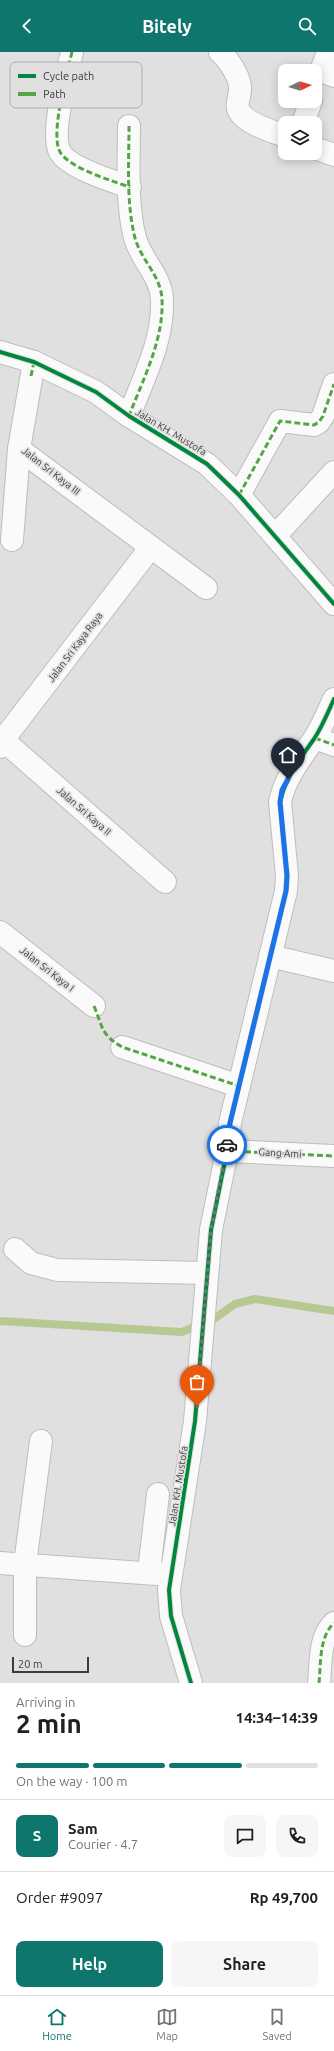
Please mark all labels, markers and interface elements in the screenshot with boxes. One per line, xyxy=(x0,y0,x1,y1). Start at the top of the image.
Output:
icon: back xyxy=(16,15,38,37)
icon: search xyxy=(296,15,318,37)
text: Bitely xyxy=(142,16,192,36)
legend xyxy=(10,62,142,108)
north arrow xyxy=(278,64,322,108)
map controls xyxy=(278,64,322,160)
text: Cycle path xyxy=(43,70,94,82)
text: Path xyxy=(43,88,66,100)
button: layers xyxy=(278,116,322,160)
street label: Jalan KH. Mustofa xyxy=(133,406,209,458)
street label: Jalan Sri Kaya III xyxy=(20,445,82,497)
street label: Jalan Sri Kaya Raya xyxy=(45,610,105,684)
pin xyxy=(271,738,305,779)
icon: home xyxy=(277,744,299,766)
street label: Jalan Sri Kaya II xyxy=(55,784,113,838)
street label: Jalan Sri Kaya I xyxy=(18,944,76,994)
courier xyxy=(207,1125,247,1165)
icon: car xyxy=(216,1134,238,1156)
street label: Gang Ami xyxy=(258,1146,302,1160)
pin xyxy=(180,1365,214,1406)
icon: bag xyxy=(186,1371,208,1393)
street label: Jalan KH. Mustofa xyxy=(166,1445,190,1527)
scale bar xyxy=(12,1655,89,1674)
text: 20 m xyxy=(18,1658,42,1670)
text: Arriving in xyxy=(16,1695,75,1709)
text: 2 min xyxy=(16,1709,82,1738)
text: 14:34–14:39 xyxy=(235,1709,318,1726)
text: On the way · 100 m xyxy=(16,1774,128,1788)
button: chat xyxy=(224,1815,266,1857)
button: phone xyxy=(276,1815,318,1857)
text: Sam xyxy=(68,1820,98,1837)
text: S xyxy=(33,1827,41,1844)
text: Courier · 4.7 xyxy=(68,1837,138,1851)
text: Order #9097 xyxy=(16,1889,103,1906)
text: Rp 49,700 xyxy=(250,1889,318,1906)
button: Help xyxy=(16,1941,163,1987)
button: Share xyxy=(171,1941,318,1987)
tab: Home xyxy=(42,2006,72,2042)
tab: Map xyxy=(156,2006,178,2042)
tab: Saved xyxy=(263,2006,292,2042)

